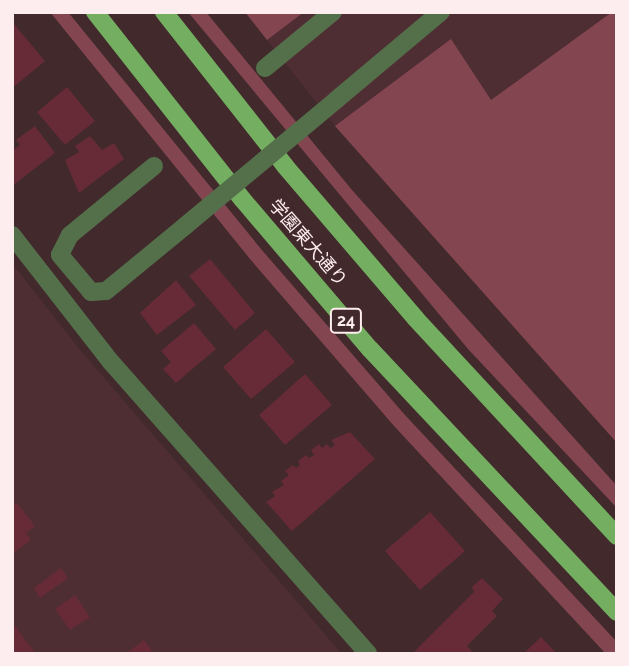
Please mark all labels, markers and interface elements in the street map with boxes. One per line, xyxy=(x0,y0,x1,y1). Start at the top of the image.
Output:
street label: 学園東大通り xyxy=(264,195,352,291)
road number: 24 xyxy=(328,308,364,334)

